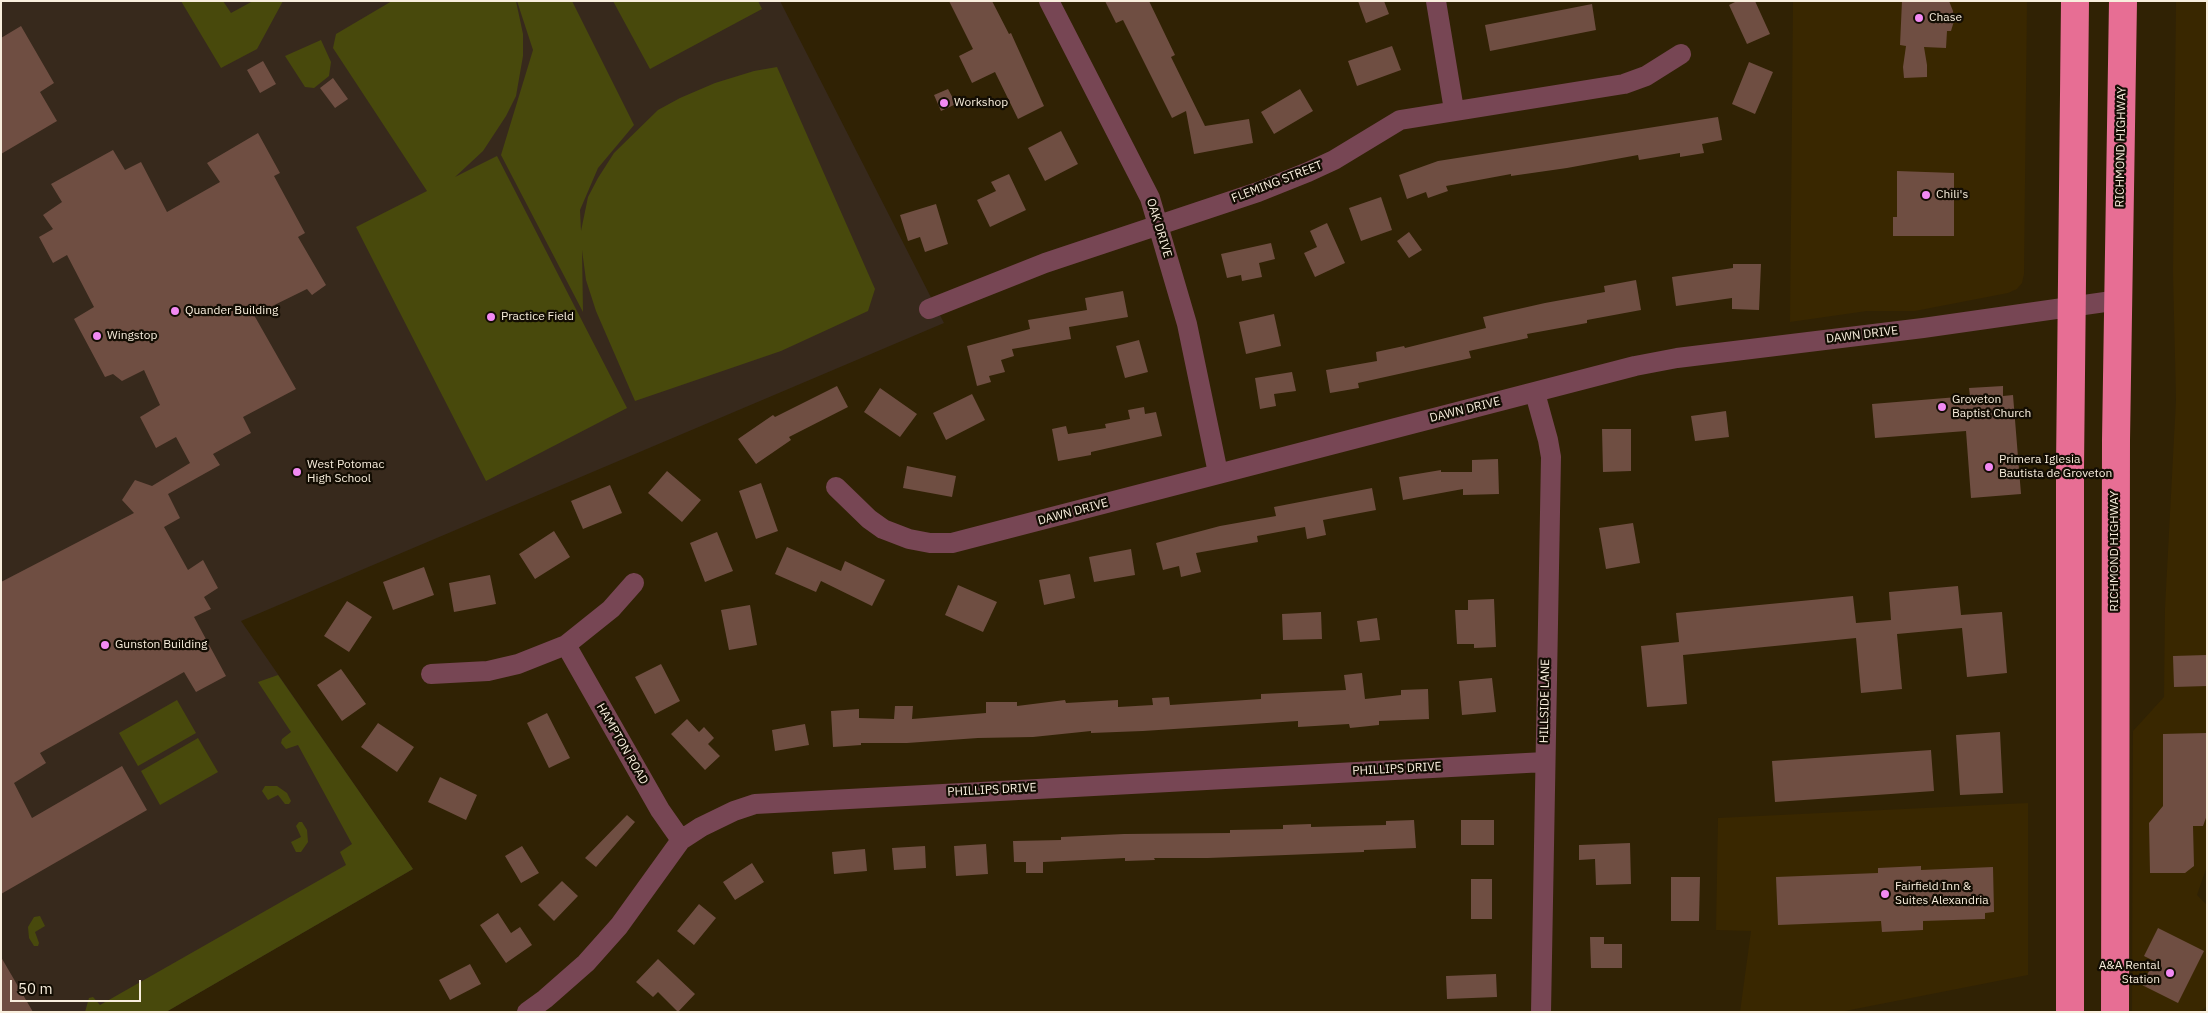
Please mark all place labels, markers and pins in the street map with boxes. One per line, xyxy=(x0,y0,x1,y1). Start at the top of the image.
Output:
place label: Chase xyxy=(1929,11,1962,25)
marker: Chase xyxy=(1913,12,1925,24)
place label: Workshop xyxy=(954,96,1008,110)
marker: Workshop xyxy=(938,97,950,109)
place label: Chili's xyxy=(1936,188,1968,202)
marker: Chili's xyxy=(1920,189,1932,201)
place label: Quander Building xyxy=(185,304,278,318)
marker: Quander Building xyxy=(169,305,181,317)
place label: Practice Field xyxy=(501,310,574,324)
marker: Practice Field xyxy=(485,311,497,323)
place label: Wingstop xyxy=(107,329,157,343)
marker: Wingstop xyxy=(91,330,103,342)
place label: Groveton Baptist Church xyxy=(1952,393,2031,421)
marker: Groveton Baptist Church xyxy=(1936,401,1948,413)
place label: Primera Iglesia Bautista de Groveton xyxy=(1999,453,2112,481)
place label: West Potomac High School xyxy=(307,458,384,486)
marker: Primera Iglesia Bautista de Groveton xyxy=(1983,461,1995,473)
marker: West Potomac High School xyxy=(291,466,303,478)
place label: Gunston Building xyxy=(115,638,207,652)
marker: Gunston Building xyxy=(99,639,111,651)
place label: Fairfield Inn & Suites Alexandria xyxy=(1895,880,1989,908)
marker: Fairfield Inn & Suites Alexandria xyxy=(1879,888,1891,900)
place label: A&A Rental Station xyxy=(2099,959,2160,987)
marker: A&A Rental Station xyxy=(2164,967,2176,979)

